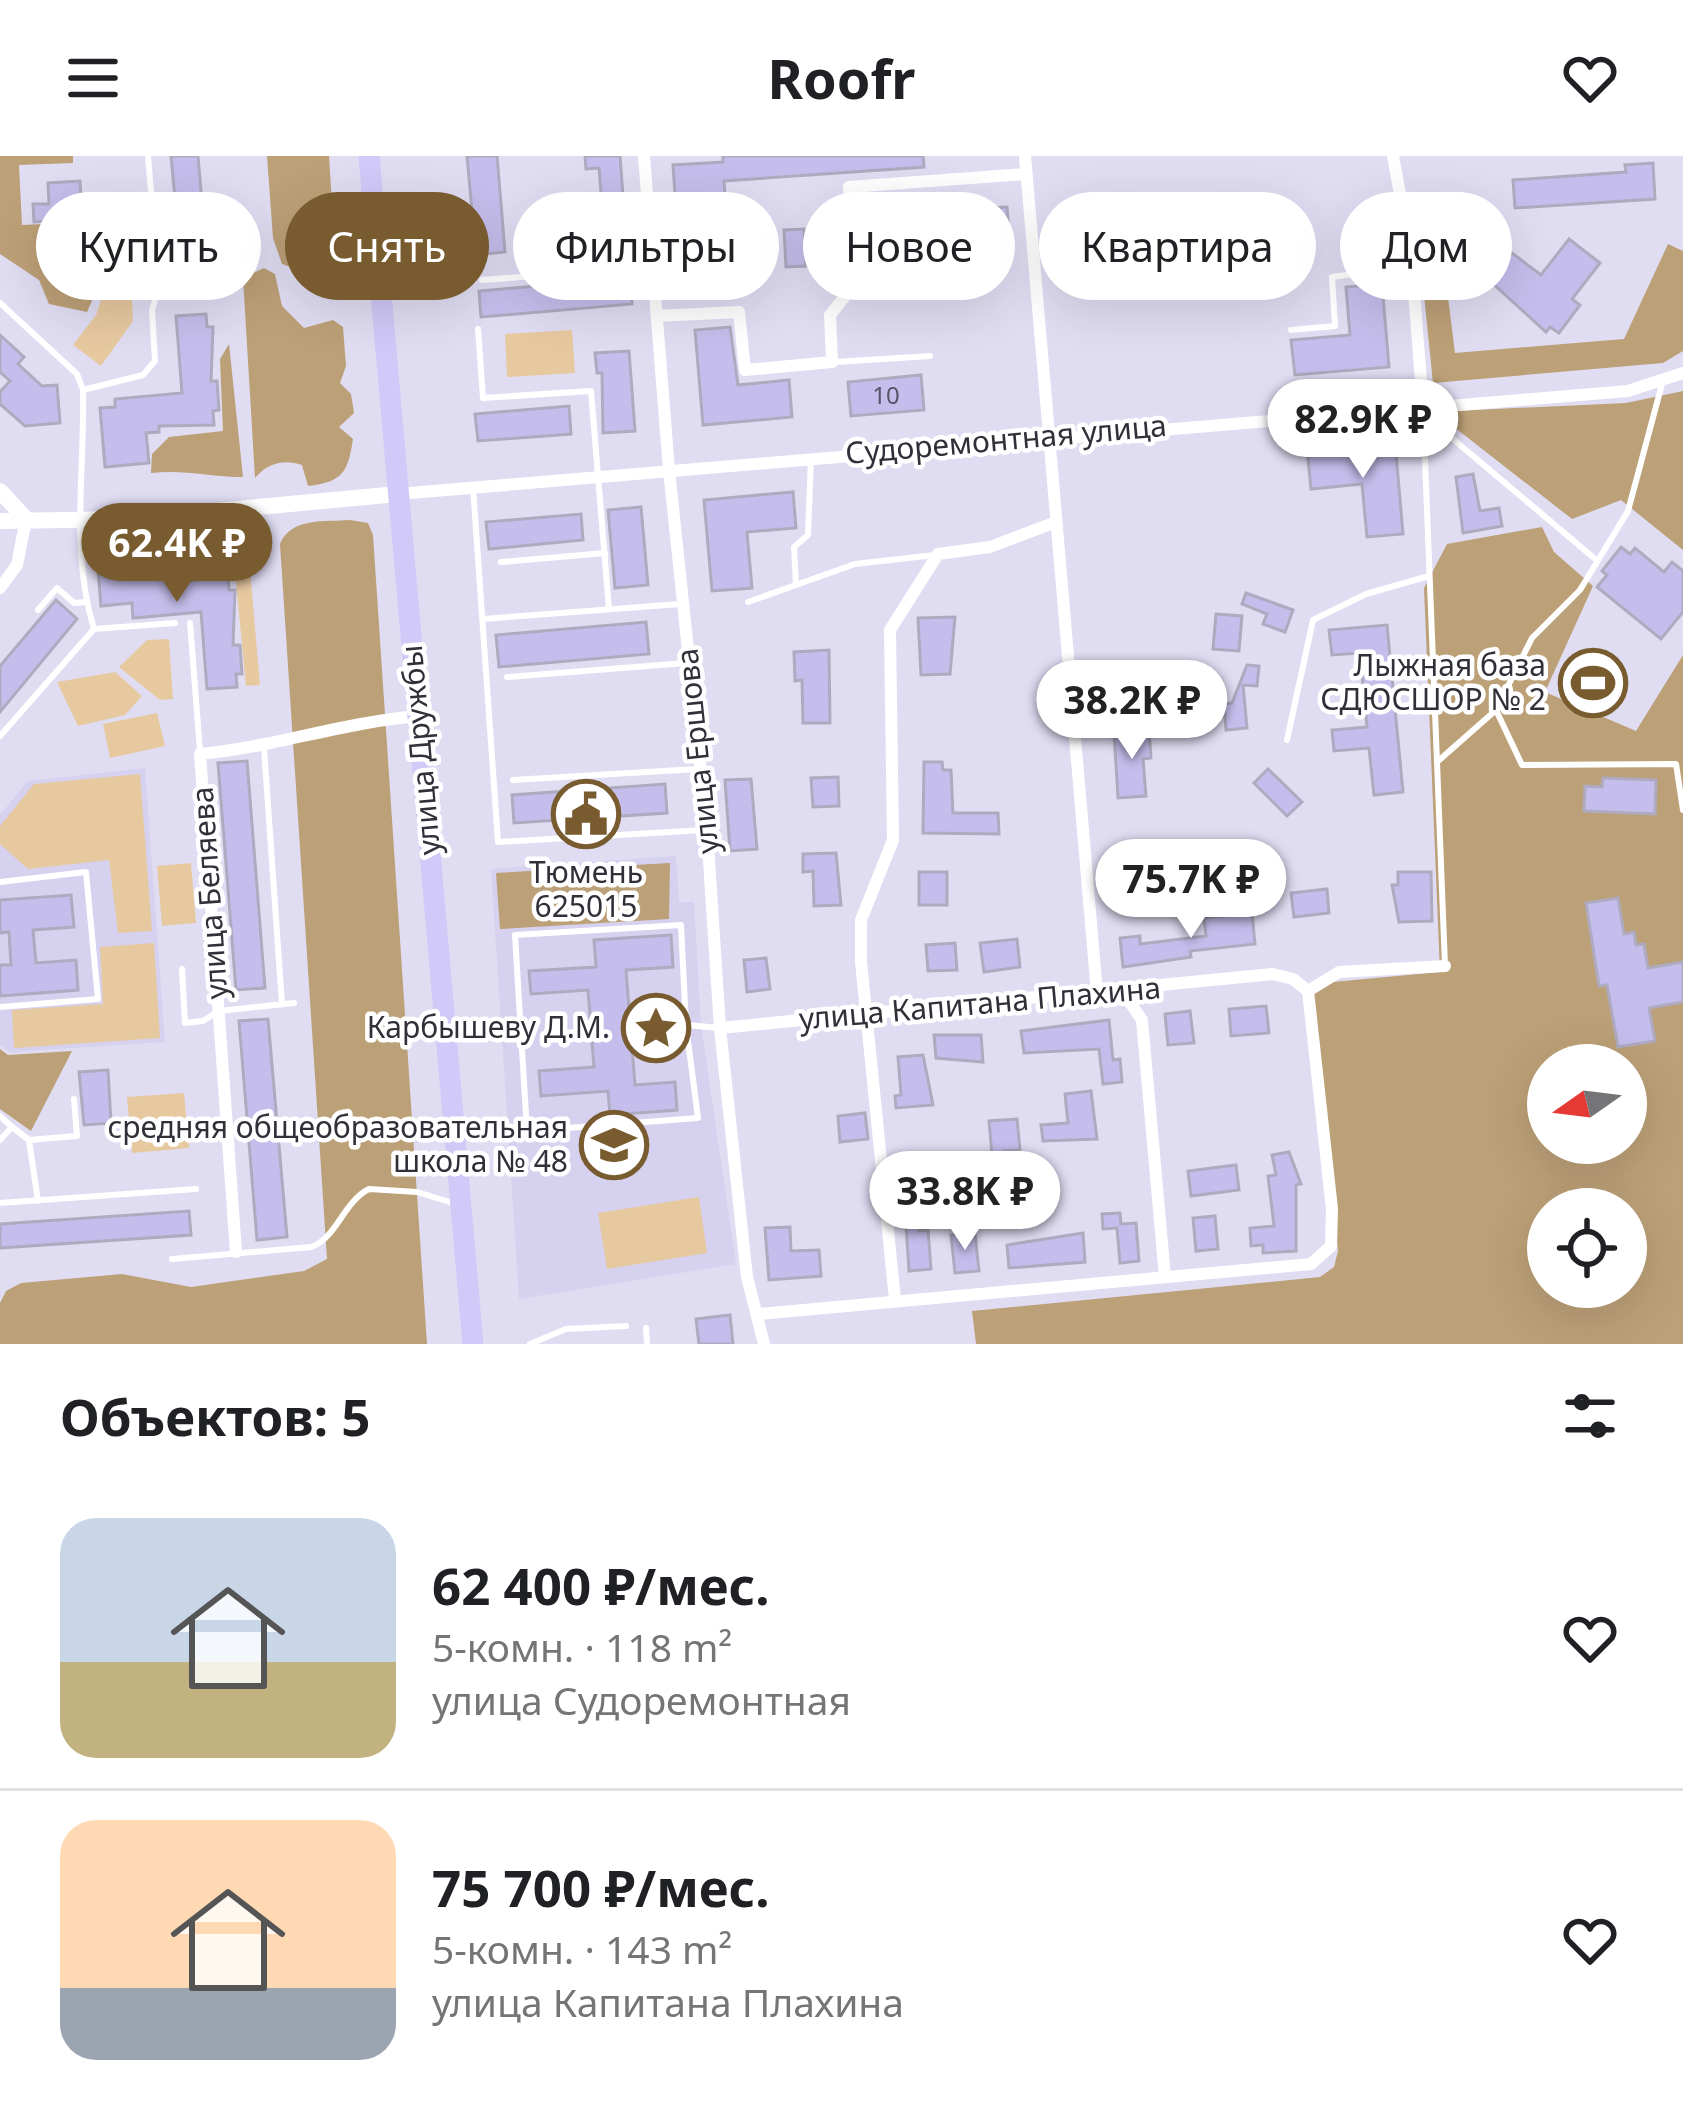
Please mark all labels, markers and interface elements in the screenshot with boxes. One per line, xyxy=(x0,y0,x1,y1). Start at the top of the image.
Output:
text: Roofr xyxy=(768,41,915,115)
icon: menu xyxy=(60,45,126,111)
icon: heart xyxy=(1557,45,1623,111)
chip: Купить xyxy=(36,192,261,300)
chip: Снять xyxy=(285,192,489,300)
chip: Фильтры xyxy=(513,192,779,300)
chip: Новое xyxy=(803,192,1015,300)
chip: Квартира xyxy=(1039,192,1316,300)
chip: Дом xyxy=(1340,192,1512,300)
house number: 10 xyxy=(872,378,900,411)
pin: 82.9K ₽ xyxy=(1252,379,1474,481)
text: 82.9K ₽ xyxy=(1294,391,1432,444)
street label: Судоремонтная улица xyxy=(844,404,1168,473)
pin: 62.4K ₽ xyxy=(66,503,288,605)
text: 62.4K ₽ xyxy=(108,515,246,568)
street label: улица Дружбы xyxy=(390,643,449,857)
place label: Лыжная база СДЮСШОР № 2 xyxy=(1320,644,1546,719)
street label: улица Ершова xyxy=(665,647,728,856)
sports icon: Лыжная база СДЮСШОР № 2 xyxy=(1558,648,1628,718)
pin: 38.2K ₽ xyxy=(1021,660,1243,762)
text: 38.2K ₽ xyxy=(1063,672,1201,725)
public building icon: Тюмень 625015 xyxy=(551,779,621,849)
street label: улица Беляева xyxy=(181,786,236,1001)
pin: 75.7K ₽ xyxy=(1080,839,1302,941)
place label: Тюмень 625015 xyxy=(529,851,643,926)
text: 75.7K ₽ xyxy=(1122,851,1260,904)
street label: улица Капитана Плахина xyxy=(797,966,1162,1039)
place icon: Карбышеву Д.М. xyxy=(621,993,691,1063)
place label: Карбышеву Д.М. xyxy=(367,1006,610,1047)
north arrow xyxy=(1527,1044,1647,1164)
map controls xyxy=(1527,1044,1647,1308)
place label: средняя общеобразовательная школа № 48 xyxy=(108,1106,568,1181)
school or university icon: средняя общеобразовательная школа № 48 xyxy=(579,1110,649,1180)
pin: 33.8K ₽ xyxy=(854,1151,1076,1253)
text: 33.8K ₽ xyxy=(896,1163,1034,1216)
button: locate xyxy=(1527,1188,1647,1308)
text: Объектов: 5 xyxy=(60,1381,370,1451)
icon: filters xyxy=(1557,1383,1623,1449)
text: 62 400 ₽/мес. xyxy=(432,1550,770,1620)
icon: home xyxy=(156,1566,300,1710)
icon: heart xyxy=(1557,1605,1623,1671)
text: 5-комн. · 118 m² xyxy=(432,1620,732,1673)
text: улица Судоремонтная xyxy=(432,1673,851,1726)
text: 75 700 ₽/мес. xyxy=(432,1852,770,1922)
icon: home xyxy=(156,1868,300,2012)
icon: heart xyxy=(1557,1907,1623,1973)
text: 5-комн. · 143 m² xyxy=(432,1922,732,1975)
text: улица Капитана Плахина xyxy=(432,1975,904,2028)

